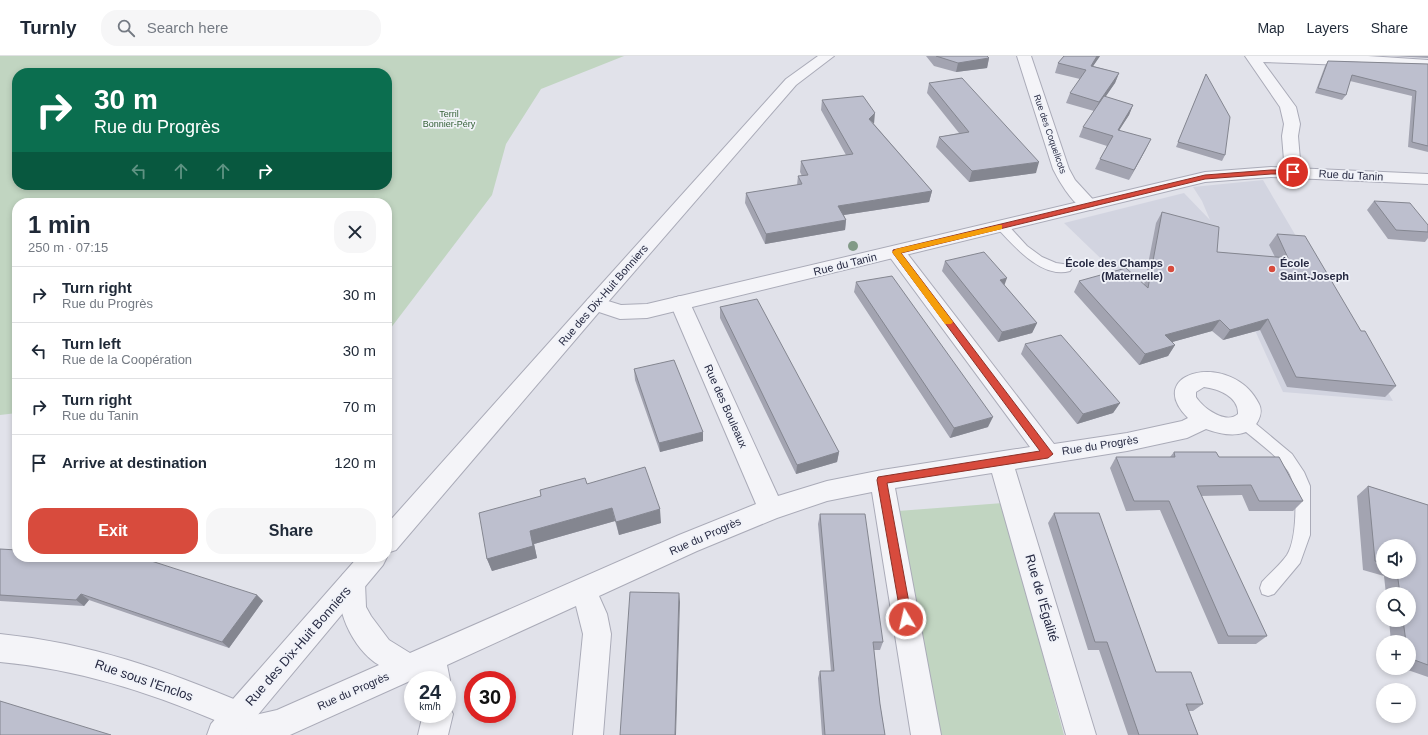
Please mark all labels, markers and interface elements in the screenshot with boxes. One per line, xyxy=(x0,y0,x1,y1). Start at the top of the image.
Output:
search box xyxy=(101,10,381,46)
text: Turnly xyxy=(20,17,77,38)
icon: search xyxy=(115,17,137,39)
text: Search here xyxy=(147,19,228,36)
text: Map xyxy=(1257,20,1285,36)
text: Layers xyxy=(1307,20,1349,36)
text: Share xyxy=(1371,20,1408,36)
icon: right xyxy=(28,84,80,136)
text: 30 m xyxy=(94,84,158,115)
street label: Rue des Coquelicots xyxy=(1032,93,1068,175)
park label: Terril Bonnier-Péry xyxy=(423,109,476,129)
text: Rue du Progrès xyxy=(94,117,220,137)
pin xyxy=(1276,155,1310,189)
icon: left xyxy=(128,160,150,182)
icon: ahead xyxy=(170,160,192,182)
icon: ahead xyxy=(212,160,234,182)
icon: right xyxy=(254,160,276,182)
icon: arrive xyxy=(1282,161,1304,183)
street label: Rue du Tanin xyxy=(1318,167,1384,183)
text: 1 min xyxy=(28,211,91,238)
button: close xyxy=(334,211,376,253)
text: 250 m · 07:15 xyxy=(28,240,108,255)
street label: Rue des Dix-Huit Bonniers xyxy=(556,242,650,348)
street label: Rue du Tanin xyxy=(812,250,878,278)
place label: École des Champs (Maternelle) xyxy=(1065,257,1163,282)
place label: École Saint-Joseph xyxy=(1280,257,1349,282)
marker: École des Champs (Maternelle) xyxy=(1166,264,1176,274)
marker: École Saint-Joseph xyxy=(1267,264,1277,274)
text: Turn right xyxy=(62,279,132,296)
icon: right xyxy=(28,284,50,306)
text: 30 m xyxy=(343,286,376,303)
text: Rue du Progrès xyxy=(62,296,153,311)
text: Turn left xyxy=(62,335,121,352)
icon: left xyxy=(28,340,50,362)
text: 30 m xyxy=(343,342,376,359)
text: Rue de la Coopération xyxy=(62,352,192,367)
street label: Rue des Bouleaux xyxy=(702,362,750,450)
text: Turn right xyxy=(62,391,132,408)
icon: right xyxy=(28,396,50,418)
text: 70 m xyxy=(343,398,376,415)
text: Rue du Tanin xyxy=(62,408,138,423)
street label: Rue du Progrès xyxy=(1061,433,1139,457)
icon: arrive xyxy=(28,452,50,474)
text: Arrive at destination xyxy=(62,454,207,471)
text: 120 m xyxy=(334,454,376,471)
button: Exit xyxy=(28,508,198,554)
button: Share xyxy=(206,508,376,554)
street label: Rue du Progrès xyxy=(667,515,743,557)
map controls xyxy=(1376,539,1416,723)
button: sound xyxy=(1376,539,1416,579)
street label: Rue de l'Égalité xyxy=(1022,552,1062,644)
street label: Rue des Dix-Huit Bonniers xyxy=(242,583,354,709)
button: search xyxy=(1376,587,1416,627)
position arrow xyxy=(885,598,927,640)
button: + xyxy=(1376,635,1416,675)
street label: Rue sous l'Enclos xyxy=(93,656,196,704)
street label: Rue du Progrès xyxy=(315,670,391,712)
speed limit sign: 30 xyxy=(464,671,516,723)
text: 24 xyxy=(419,681,441,703)
button: − xyxy=(1376,683,1416,723)
text: km/h xyxy=(419,701,441,712)

